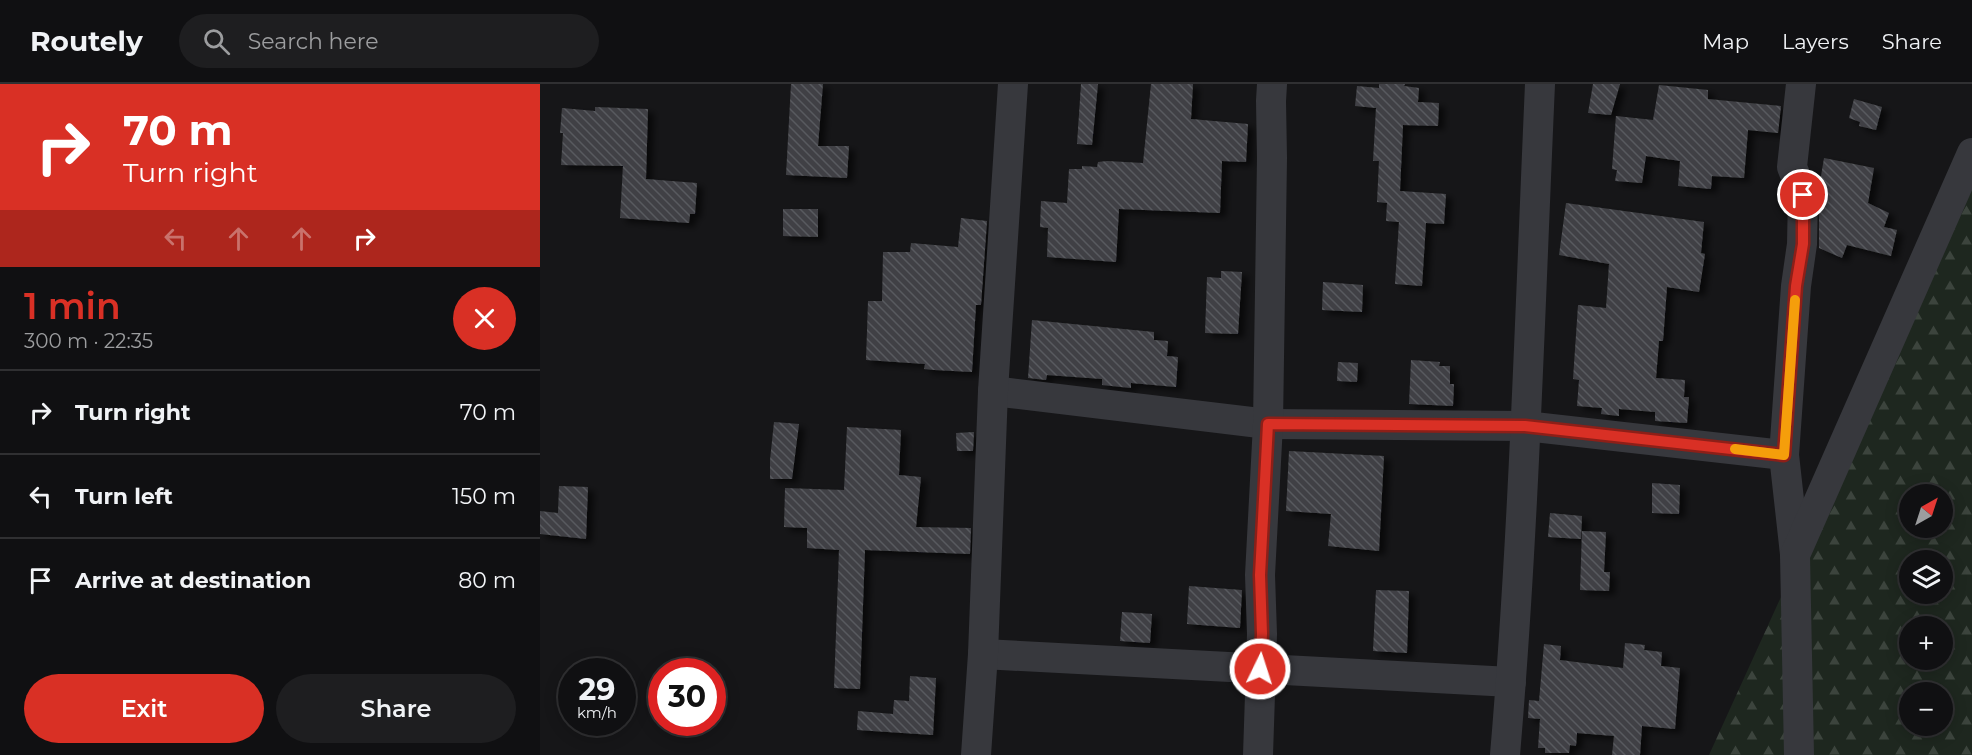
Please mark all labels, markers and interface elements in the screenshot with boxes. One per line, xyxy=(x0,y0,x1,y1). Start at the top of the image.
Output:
search box xyxy=(179,14,599,68)
text: Routely xyxy=(30,24,143,58)
icon: search xyxy=(200,25,233,58)
text: Search here xyxy=(248,28,379,55)
text: Map xyxy=(1702,29,1749,54)
text: Layers xyxy=(1782,29,1849,54)
text: Share xyxy=(1882,29,1942,54)
text: 70 m xyxy=(123,104,233,156)
icon: right xyxy=(24,108,102,186)
text: Turn right xyxy=(123,156,258,189)
pin xyxy=(1777,169,1828,220)
icon: arrive xyxy=(1786,178,1819,211)
icon: left xyxy=(159,222,192,255)
icon: ahead xyxy=(222,222,255,255)
icon: ahead xyxy=(285,222,318,255)
icon: right xyxy=(348,222,381,255)
text: 1 min xyxy=(24,284,121,328)
button: close xyxy=(453,287,516,350)
text: 300 m · 22:35 xyxy=(24,329,153,353)
icon: right xyxy=(24,396,57,429)
text: Turn right xyxy=(75,399,190,426)
text: 70 m xyxy=(460,399,516,426)
icon: left xyxy=(24,480,57,513)
text: Turn left xyxy=(75,483,173,510)
text: 150 m xyxy=(452,483,516,510)
north arrow xyxy=(1899,484,1953,538)
map controls xyxy=(1899,484,1953,736)
button: layers xyxy=(1899,550,1953,604)
icon: arrive xyxy=(24,564,57,597)
text: Arrive at destination xyxy=(75,567,311,594)
text: 80 m xyxy=(458,567,516,594)
button: + xyxy=(1899,616,1953,670)
position arrow xyxy=(1228,637,1292,701)
speed limit sign: 30 xyxy=(648,658,726,736)
text: 29 xyxy=(579,671,615,708)
button: Exit xyxy=(24,674,264,743)
button: Share xyxy=(276,674,516,743)
button: − xyxy=(1899,682,1953,736)
text: km/h xyxy=(577,703,617,722)

